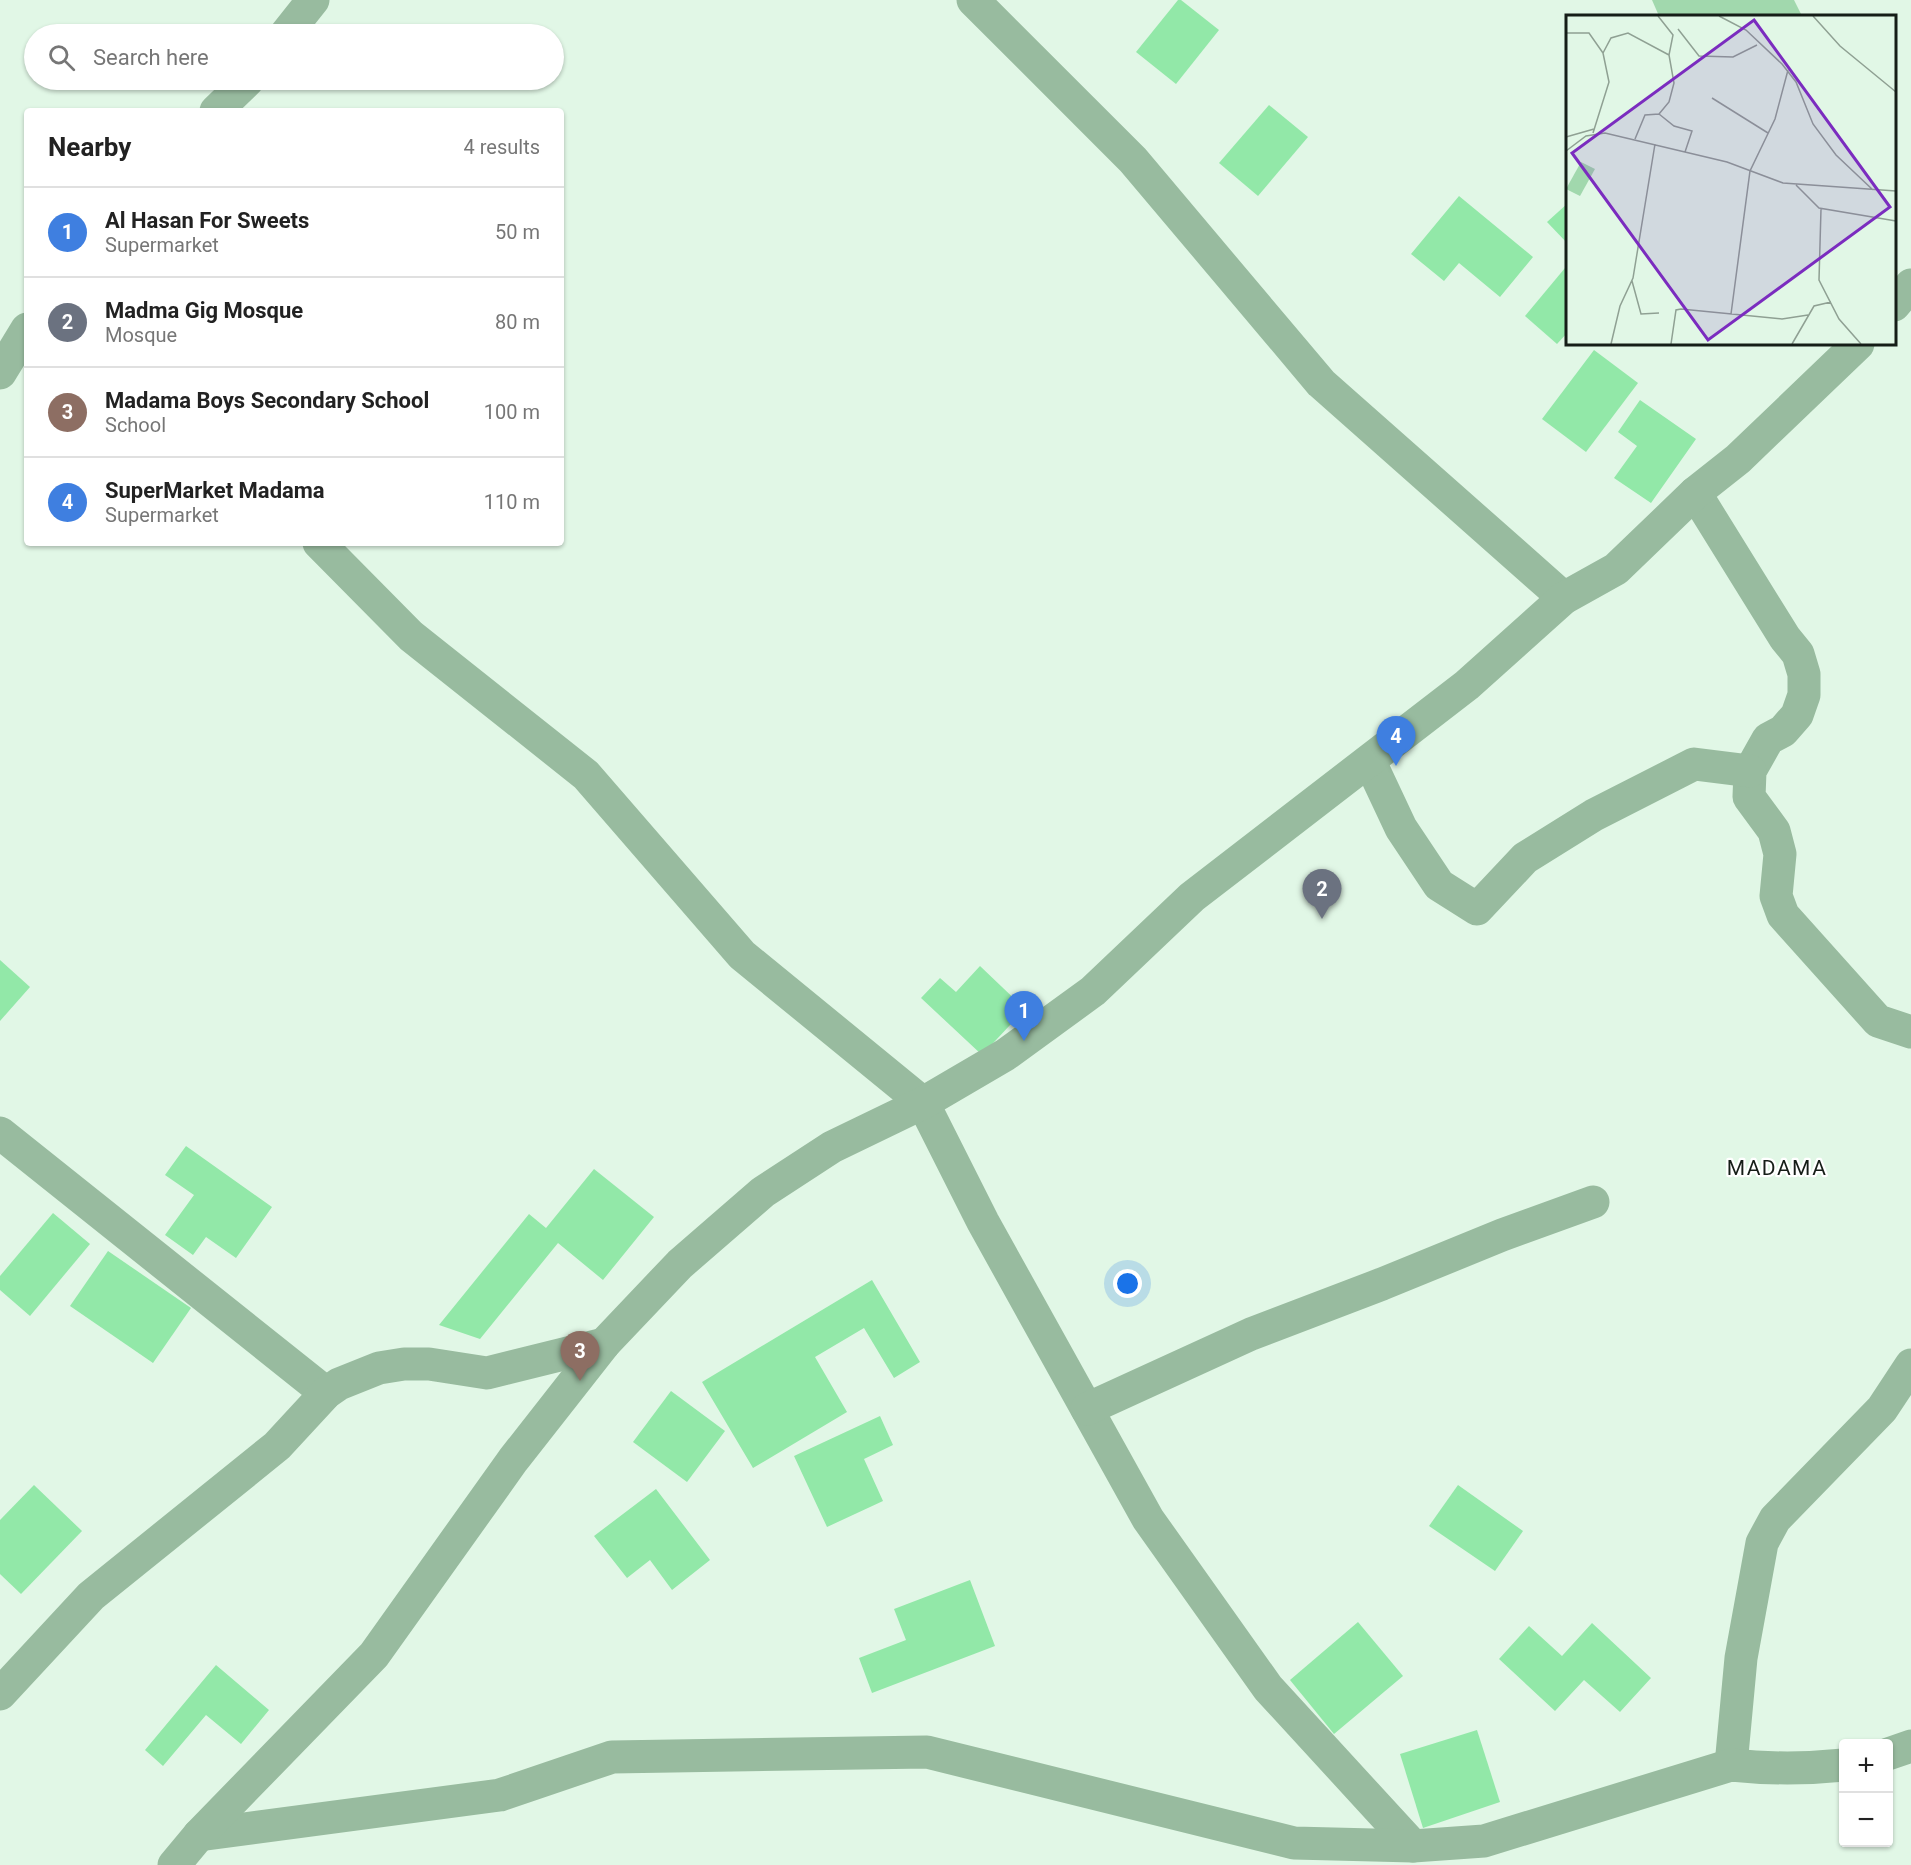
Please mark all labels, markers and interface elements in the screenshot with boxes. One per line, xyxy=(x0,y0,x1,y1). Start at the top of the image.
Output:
inset map xyxy=(1566,15,1896,345)
search box xyxy=(24,24,564,90)
icon: search xyxy=(45,41,78,74)
text: Search here xyxy=(93,45,209,70)
text: Nearby xyxy=(48,132,131,162)
text: 4 results xyxy=(464,135,540,159)
text: Al Hasan For Sweets xyxy=(105,208,309,233)
text: 1 xyxy=(62,220,73,244)
text: 50 m xyxy=(495,220,540,244)
text: Supermarket xyxy=(105,233,219,257)
text: Madma Gig Mosque xyxy=(105,298,303,323)
text: 2 xyxy=(62,310,73,334)
text: 80 m xyxy=(495,310,540,334)
text: Mosque xyxy=(105,323,177,347)
text: Madama Boys Secondary School xyxy=(105,388,429,413)
text: 3 xyxy=(62,400,73,424)
text: 100 m xyxy=(484,400,540,424)
text: School xyxy=(105,413,166,437)
text: SuperMarket Madama xyxy=(105,478,325,503)
text: 4 xyxy=(62,490,73,514)
text: 110 m xyxy=(484,490,540,514)
text: Supermarket xyxy=(105,503,219,527)
pin: 4 xyxy=(1376,716,1416,766)
pin: 2 xyxy=(1302,870,1342,919)
pin: 1 xyxy=(1004,992,1044,1041)
district label: MADAMA xyxy=(1727,1156,1827,1180)
your location xyxy=(1113,1269,1142,1298)
pin: 3 xyxy=(560,1332,600,1381)
map controls xyxy=(1839,1739,1893,1847)
button: + xyxy=(1839,1739,1893,1793)
button: − xyxy=(1839,1793,1893,1847)

